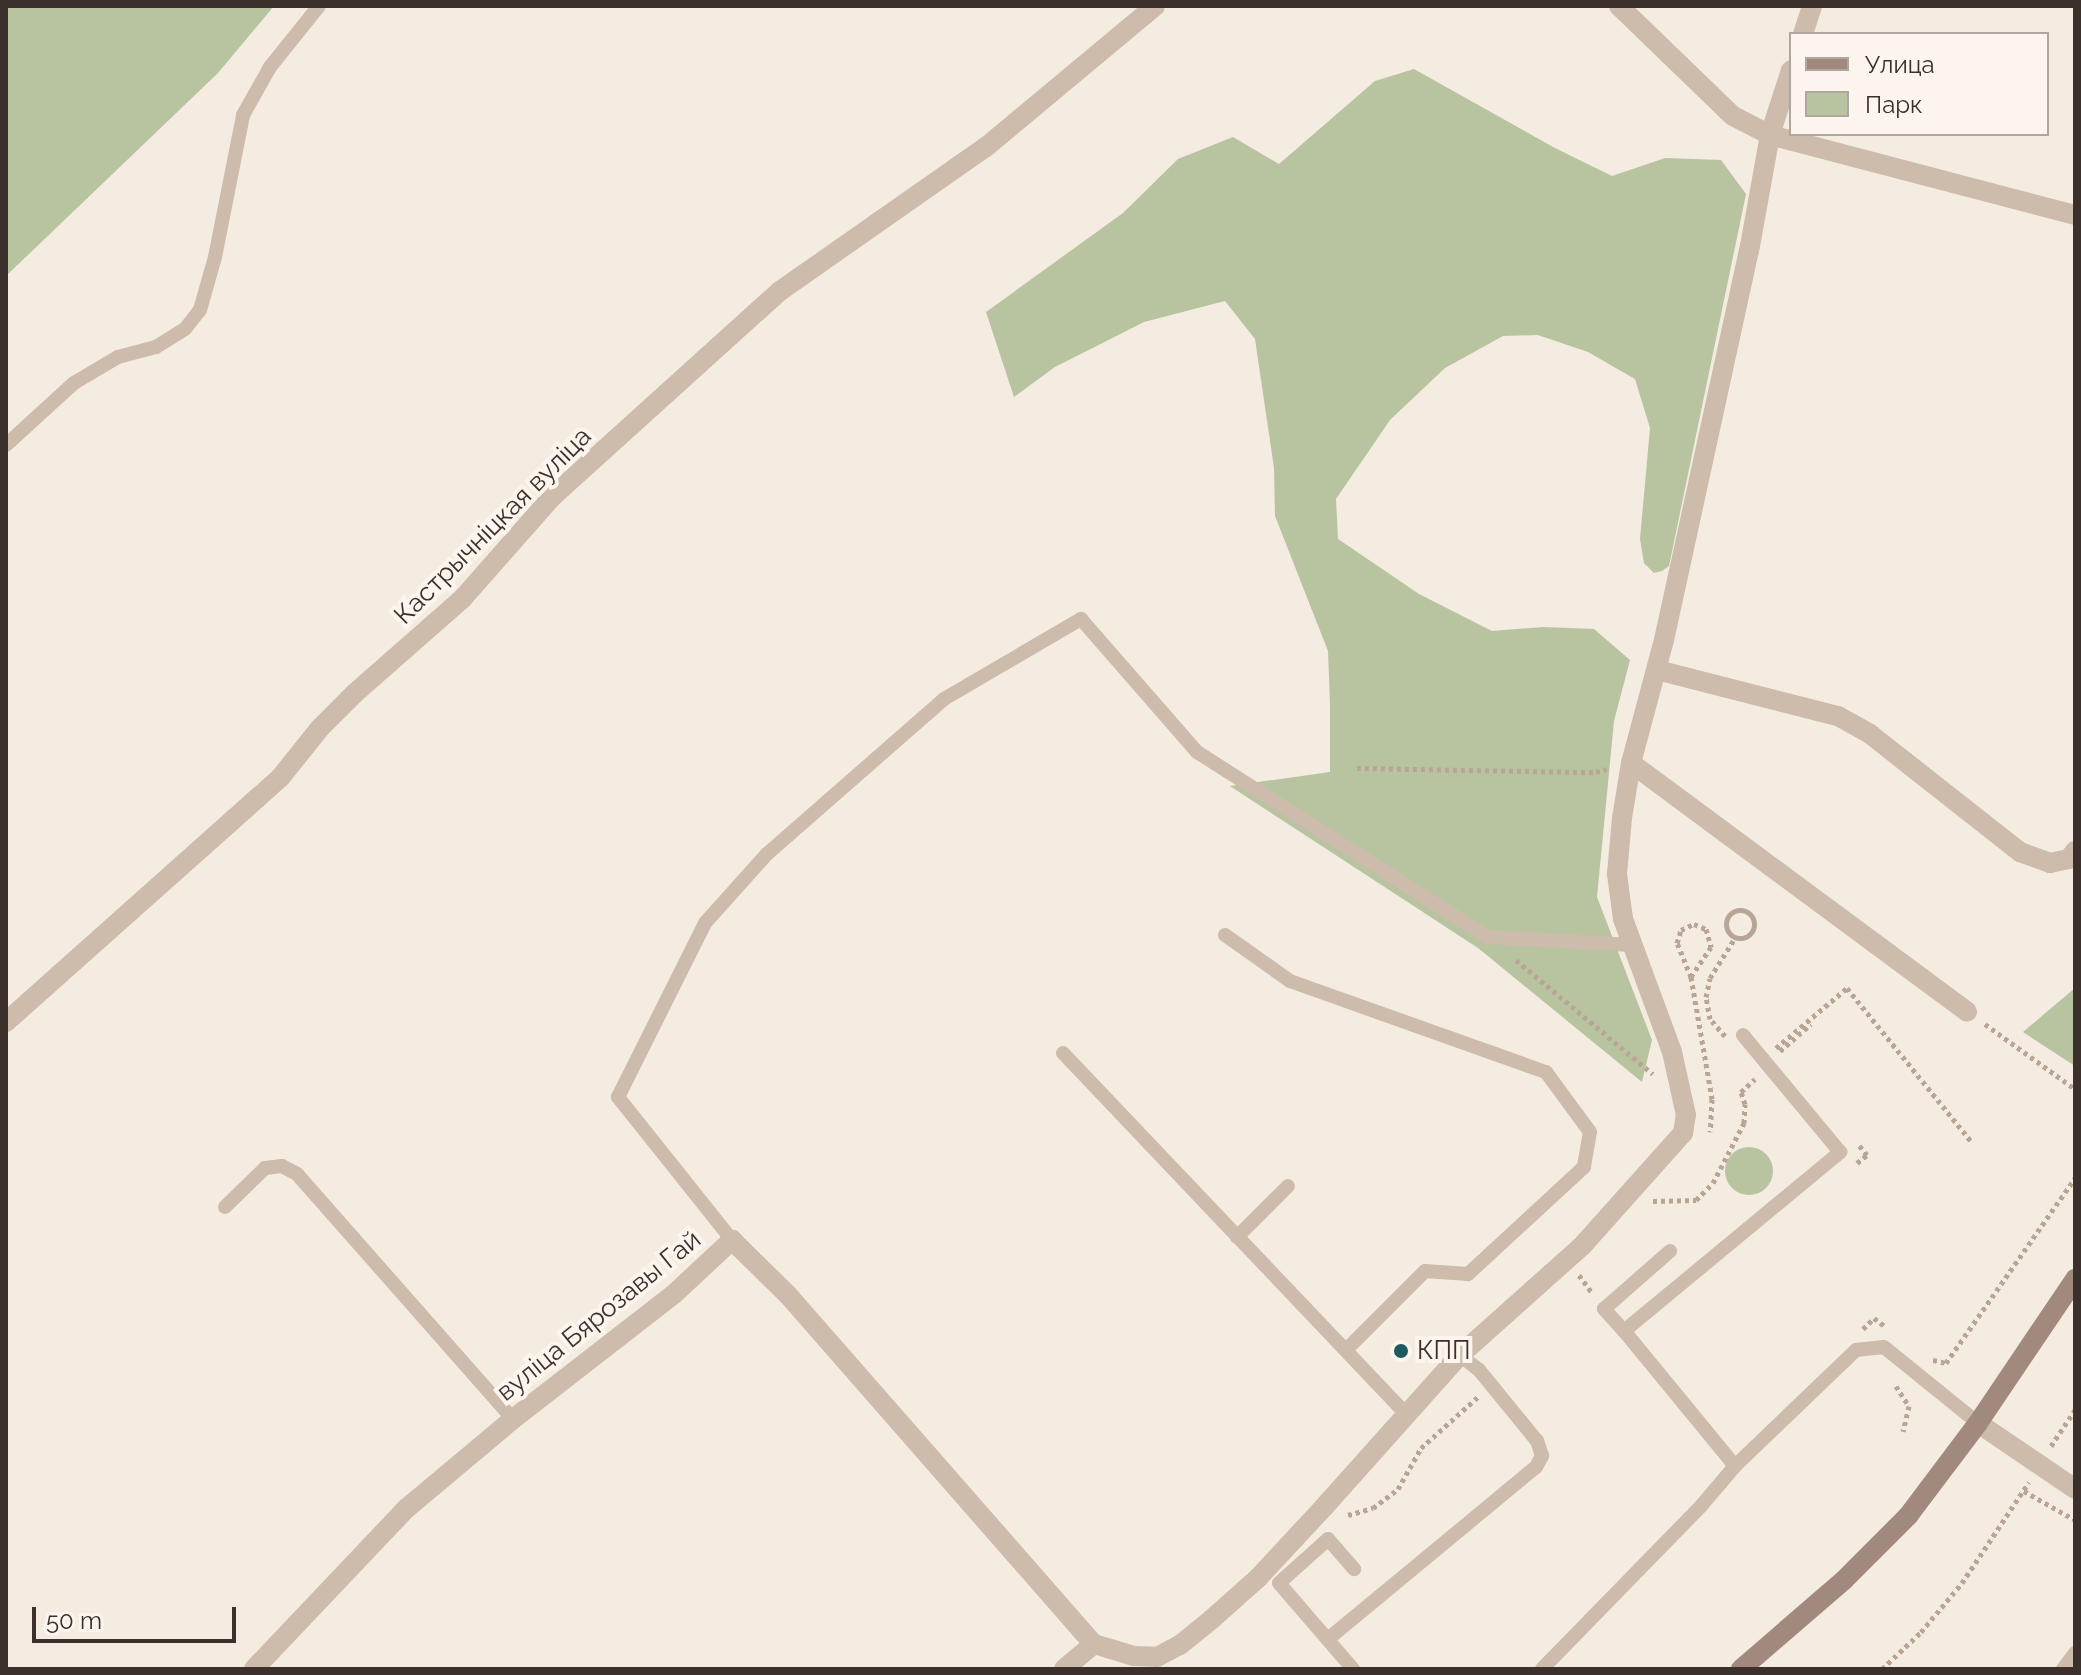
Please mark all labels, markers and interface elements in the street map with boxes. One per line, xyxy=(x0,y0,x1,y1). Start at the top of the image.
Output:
legend xyxy=(1789,32,2049,136)
text: Улица xyxy=(1865,50,1935,79)
text: Парк xyxy=(1865,90,1923,119)
street label: Кастрычніцкая вуліца xyxy=(388,421,598,631)
street label: вуліца Бярозавы Гай xyxy=(491,1224,707,1408)
place label: КПП xyxy=(1417,1335,1471,1367)
marker: КПП xyxy=(1392,1342,1410,1360)
scale bar xyxy=(36,1591,240,1641)
text: 50 m xyxy=(46,1606,102,1635)

